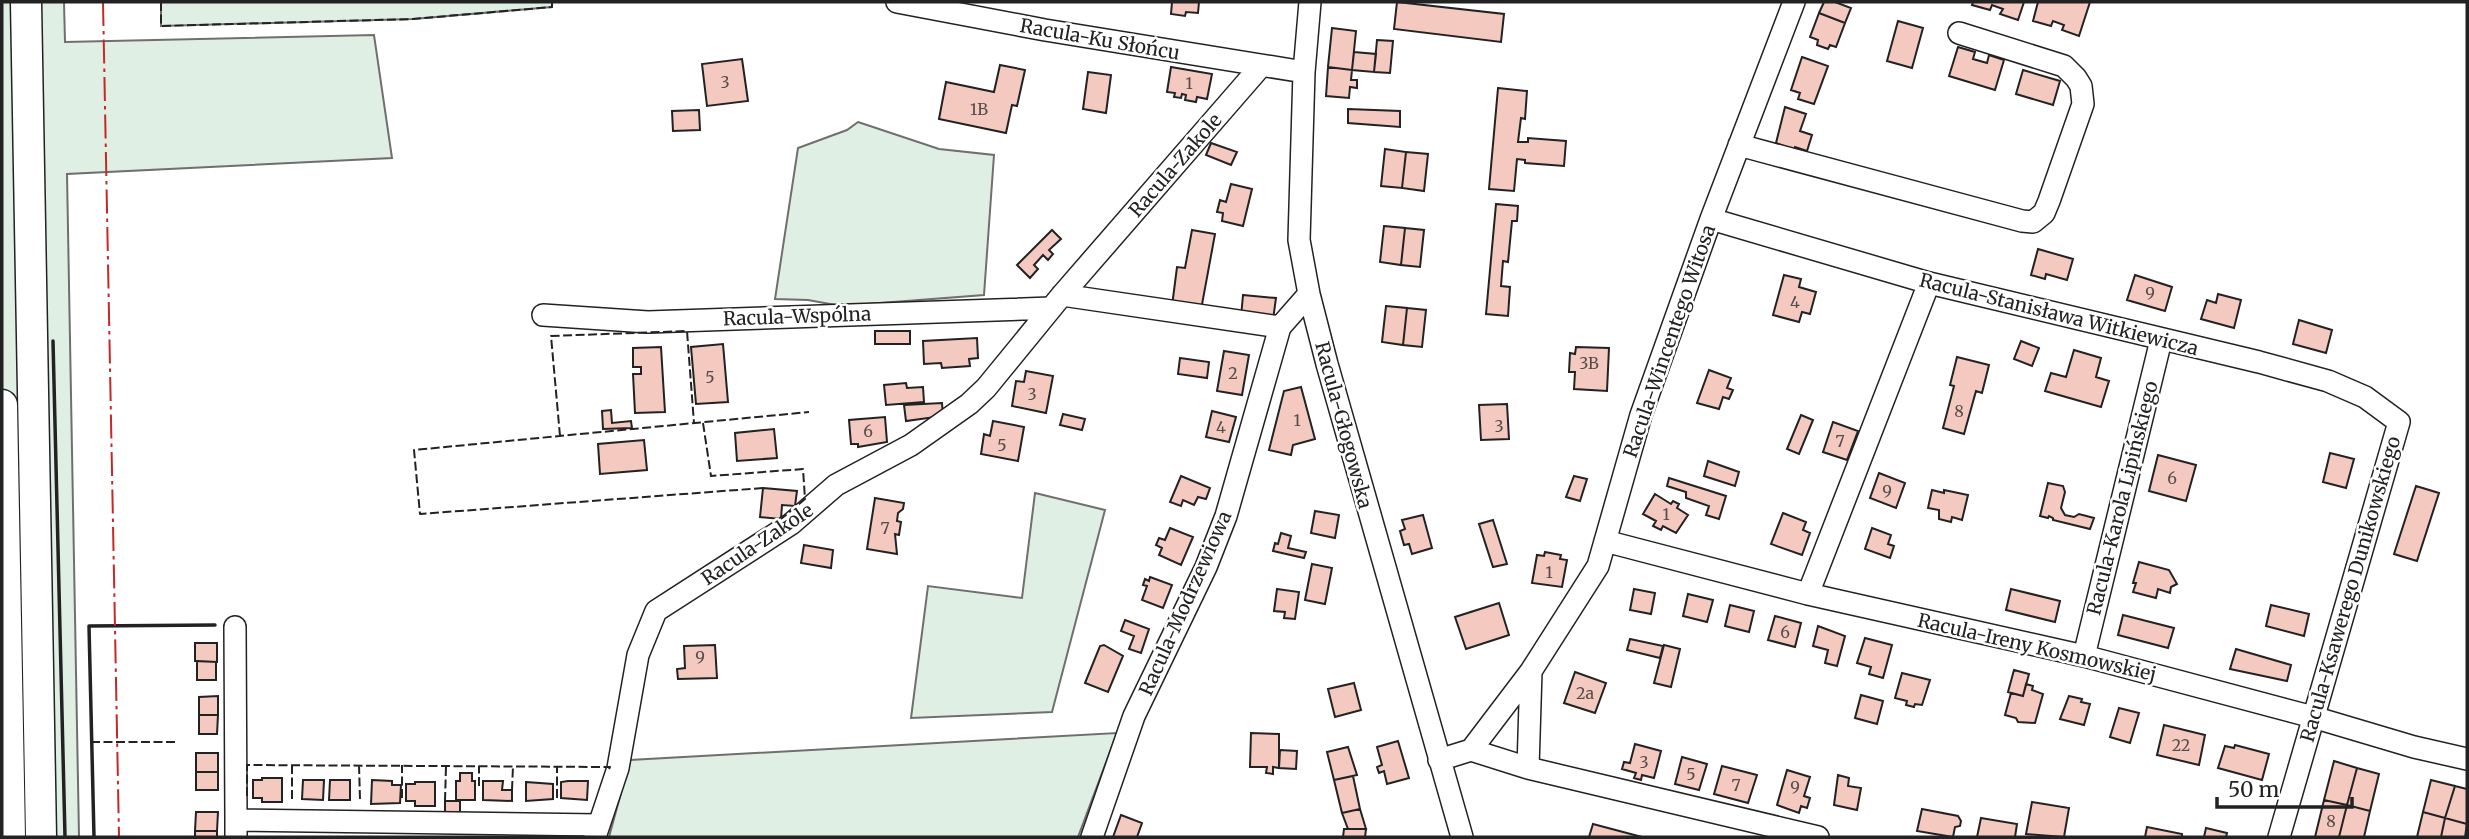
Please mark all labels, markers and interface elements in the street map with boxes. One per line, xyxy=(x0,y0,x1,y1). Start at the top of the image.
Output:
street label: Racula-Ku Słońcu xyxy=(1018,13,1182,65)
house number: 3 xyxy=(720,72,730,92)
house number: 1 xyxy=(1185,73,1193,93)
house number: 1B xyxy=(970,99,988,119)
street label: Racula-Zakole xyxy=(1123,108,1227,222)
street label: Racula-Wincentego Witosa xyxy=(1618,221,1720,461)
street label: Racula-Stanisława Witkiewicza xyxy=(1917,268,2201,360)
house number: 9 xyxy=(2145,283,2155,303)
house number: 4 xyxy=(1790,292,1800,312)
street label: Racula-Wspólna xyxy=(723,301,871,331)
street label: Racula-Głogowska xyxy=(1310,339,1378,511)
house number: 3B xyxy=(1579,353,1599,373)
house number: 2 xyxy=(1228,363,1238,383)
house number: 5 xyxy=(705,367,715,387)
street label: Racula-Karola Lipińskiego xyxy=(2081,379,2163,617)
house number: 3 xyxy=(1027,384,1037,404)
house number: 8 xyxy=(1954,401,1964,421)
house number: 1 xyxy=(1293,410,1301,430)
house number: 3 xyxy=(1494,416,1504,436)
house number: 4 xyxy=(1216,417,1226,437)
house number: 6 xyxy=(863,421,873,441)
house number: 7 xyxy=(1835,431,1845,451)
street label: Racula-Ksawerego Dunikowskiego xyxy=(2295,433,2405,745)
house number: 5 xyxy=(997,435,1007,455)
house number: 6 xyxy=(2167,468,2177,488)
house number: 9 xyxy=(1882,481,1892,501)
street label: Racula-Zakole xyxy=(697,498,818,590)
house number: 1 xyxy=(1662,504,1670,524)
street label: Racula-Modrzewiowa xyxy=(1133,507,1237,699)
house number: 7 xyxy=(880,518,890,538)
house number: 1 xyxy=(1545,562,1553,582)
street label: Racula-Ireny Kosmowskiej xyxy=(1915,608,2159,686)
house number: 6 xyxy=(1780,622,1790,642)
house number: 9 xyxy=(695,647,705,667)
house number: 2a xyxy=(1576,683,1595,703)
house number: 22 xyxy=(2172,735,2190,755)
house number: 3 xyxy=(1639,752,1649,772)
house number: 5 xyxy=(1686,764,1696,784)
scale bar xyxy=(2217,766,2352,810)
house number: 7 xyxy=(1731,775,1741,795)
text: 50 m xyxy=(2228,776,2279,803)
house number: 9 xyxy=(1790,777,1800,797)
house number: 8 xyxy=(2326,811,2336,831)

